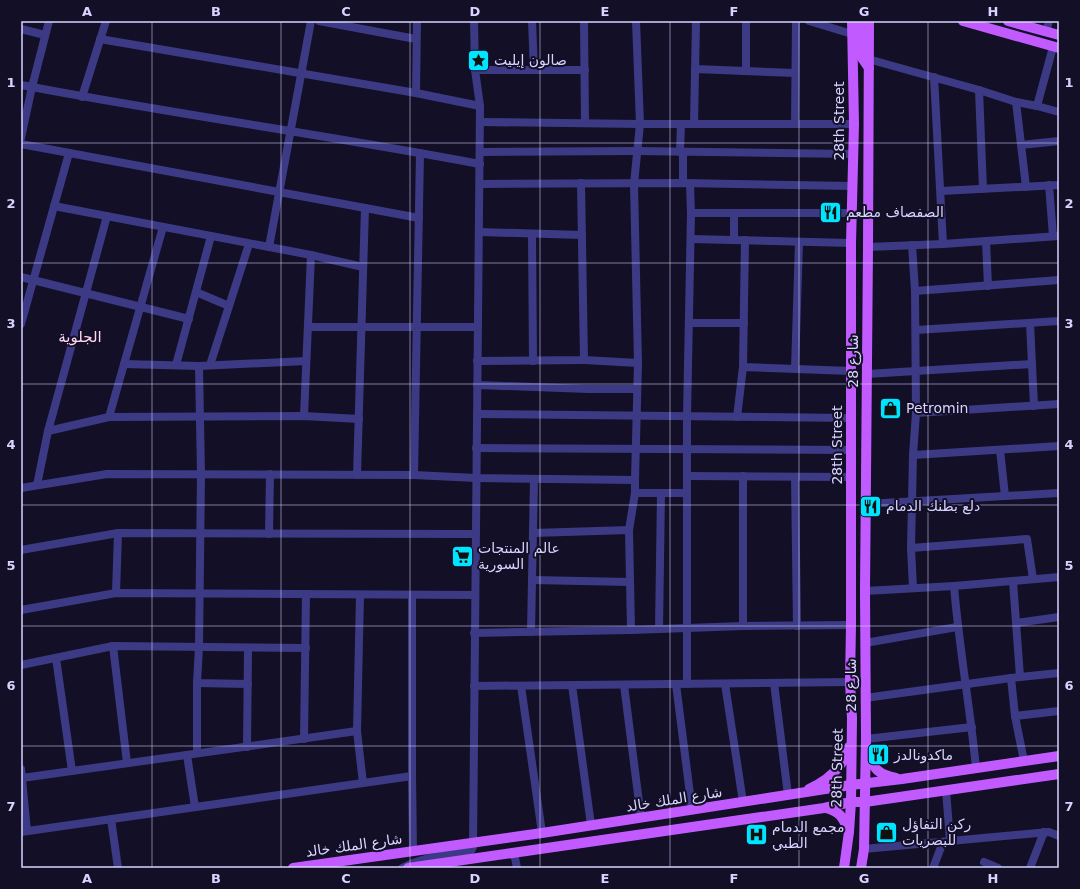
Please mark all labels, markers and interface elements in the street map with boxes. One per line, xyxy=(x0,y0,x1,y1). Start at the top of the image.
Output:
text: A xyxy=(82,4,92,19)
text: B xyxy=(211,4,221,19)
text: C xyxy=(341,4,351,19)
text: D xyxy=(470,4,481,19)
text: E xyxy=(601,4,609,19)
text: F xyxy=(730,4,738,19)
text: G xyxy=(859,4,869,19)
text: H xyxy=(988,4,998,19)
place icon: صالون إيليت xyxy=(465,47,491,73)
place label: صالون إيليت xyxy=(494,52,567,69)
text: 1 xyxy=(6,75,16,90)
text: 1 xyxy=(1064,75,1074,90)
street label: 28th Street xyxy=(831,81,847,161)
text: 2 xyxy=(6,196,16,211)
text: 2 xyxy=(1064,196,1074,211)
restaurant icon: الصفصاف مطعم xyxy=(818,199,844,225)
place label: الصفصاف مطعم xyxy=(846,204,944,221)
text: 3 xyxy=(6,316,16,331)
text: 3 xyxy=(1064,316,1074,331)
district label: الجلوية xyxy=(58,328,102,346)
street label: شارع 28 xyxy=(845,334,862,388)
shop icon: Petromin xyxy=(878,395,904,421)
place label: Petromin xyxy=(906,400,968,416)
street label: 28th Street xyxy=(829,405,845,485)
text: 4 xyxy=(6,437,16,452)
text: 4 xyxy=(1064,437,1074,452)
restaurant icon: دلع بطنك الدمام xyxy=(858,493,884,519)
place label: دلع بطنك الدمام xyxy=(886,498,980,515)
place label: عالم المنتجات السورية xyxy=(478,540,560,573)
supermarket icon: عالم المنتجات السورية xyxy=(449,543,475,569)
text: 5 xyxy=(6,558,16,573)
text: 5 xyxy=(1064,558,1074,573)
street label: شارع 28 xyxy=(843,658,860,712)
text: 6 xyxy=(6,678,16,693)
text: 6 xyxy=(1064,678,1074,693)
street label: 28th Street xyxy=(828,728,846,808)
restaurant icon: ماكدونالدز xyxy=(866,742,892,768)
place label: ماكدونالدز xyxy=(893,747,953,764)
street label: شارع الملك خالد xyxy=(625,783,723,815)
text: 7 xyxy=(6,799,16,814)
text: 7 xyxy=(1064,799,1074,814)
place label: ركن التفاؤل للبصريات xyxy=(902,816,971,849)
place label: مجمع الدمام الطبي xyxy=(772,819,844,852)
shop icon: ركن التفاؤل للبصريات xyxy=(874,819,900,845)
hospital icon: مجمع الدمام الطبي xyxy=(743,822,769,848)
street label: شارع الملك خالد xyxy=(305,830,403,861)
text: A xyxy=(82,871,92,886)
text: B xyxy=(211,871,221,886)
text: C xyxy=(341,871,351,886)
text: D xyxy=(470,871,481,886)
text: E xyxy=(601,871,609,886)
text: F xyxy=(730,871,738,886)
text: G xyxy=(859,871,869,886)
text: H xyxy=(988,871,998,886)

